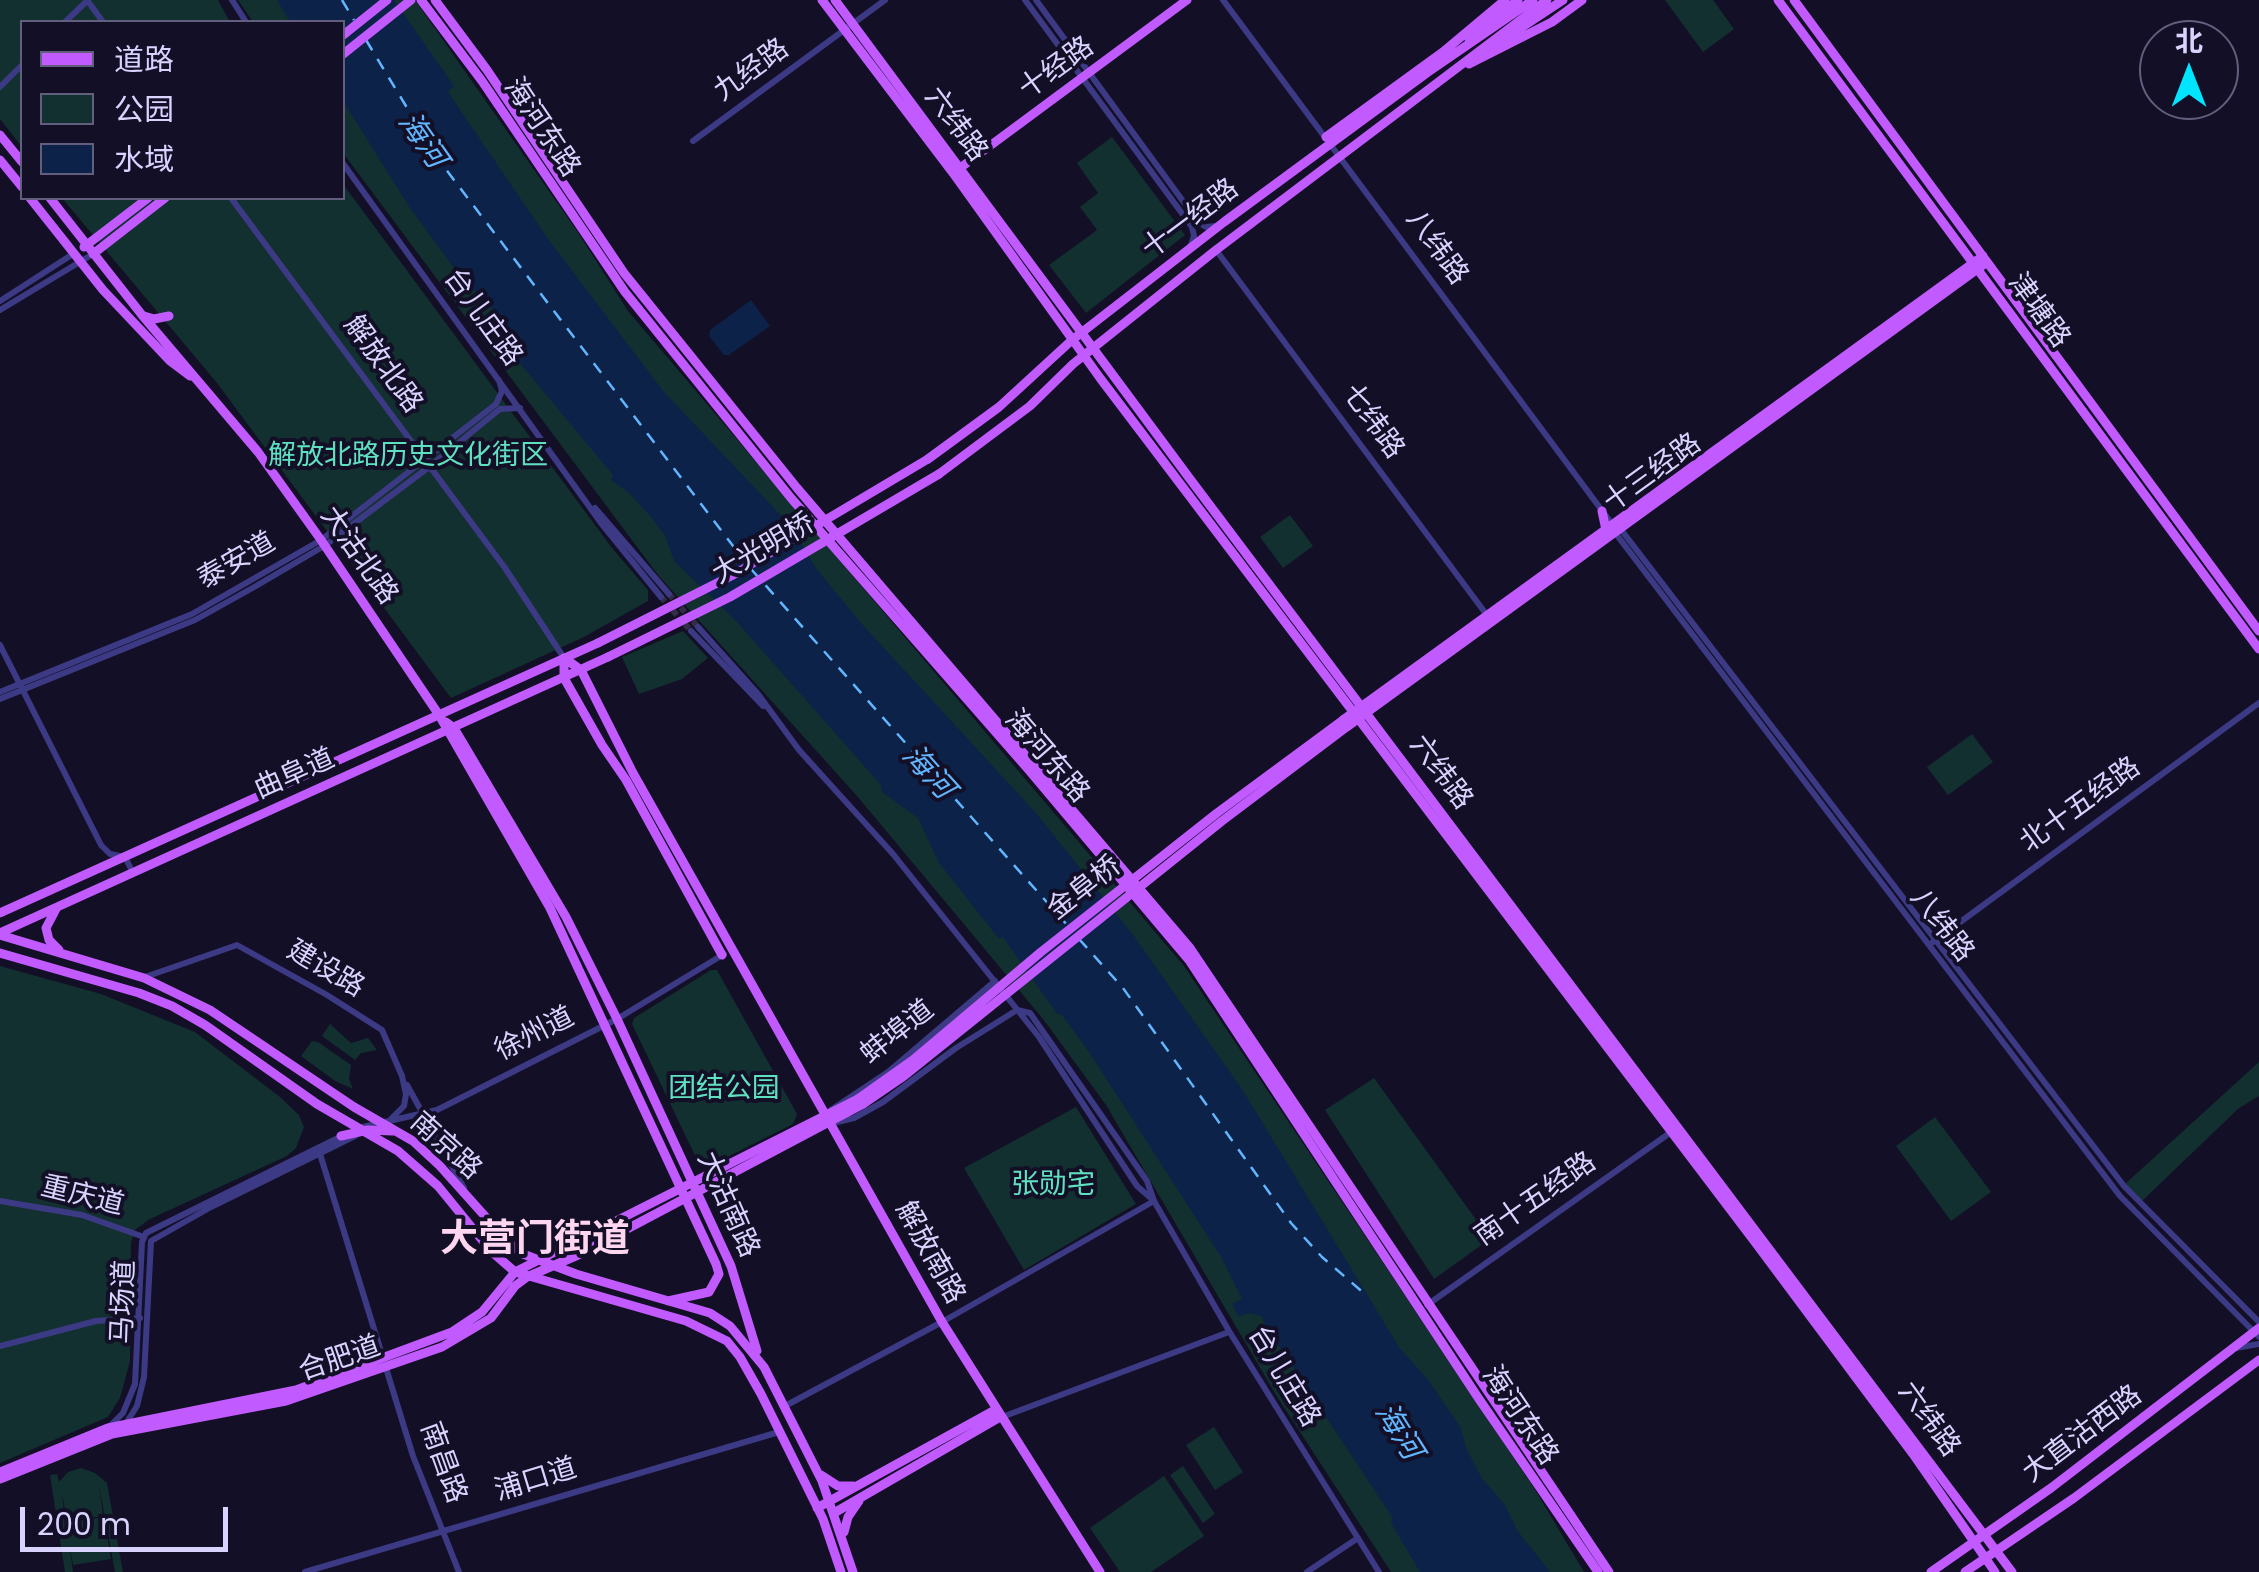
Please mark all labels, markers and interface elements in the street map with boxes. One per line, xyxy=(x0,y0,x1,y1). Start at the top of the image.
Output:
legend xyxy=(20,20,345,200)
north arrow xyxy=(2139,20,2239,120)
text: 北 xyxy=(2175,22,2203,61)
street label: 十经路 xyxy=(1013,31,1101,107)
street label: 九经路 xyxy=(708,33,796,109)
text: 道路 xyxy=(114,38,174,81)
street label: 海河东路 xyxy=(496,72,586,184)
street label: 六纬路 xyxy=(916,81,994,169)
text: 公园 xyxy=(114,88,174,131)
water label: 海河 xyxy=(389,106,453,176)
text: 水域 xyxy=(114,138,174,181)
street label: 十一经路 xyxy=(1136,173,1246,267)
street label: 八纬路 xyxy=(1398,204,1474,292)
street label: 台儿庄路 xyxy=(435,263,529,373)
street label: 津塘路 xyxy=(2000,267,2076,355)
street label: 解放北路 xyxy=(335,310,429,420)
street label: 七纬路 xyxy=(1334,378,1410,466)
street label: 十三经路 xyxy=(1598,427,1708,521)
park label: 解放北路历史文化街区 xyxy=(268,440,548,474)
street label: 大沽北路 xyxy=(312,500,404,612)
street label: 大光明桥 xyxy=(707,507,821,593)
street label: 泰安道 xyxy=(192,526,282,598)
street label: 海河东路 xyxy=(997,704,1095,810)
street label: 六纬路 xyxy=(1401,729,1479,817)
water label: 海河 xyxy=(894,739,960,807)
street label: 曲阜道 xyxy=(250,743,340,807)
street label: 北十五经路 xyxy=(2014,751,2148,861)
street label: 金阜桥 xyxy=(1042,850,1128,928)
street label: 八纬路 xyxy=(1902,883,1980,969)
street label: 建设路 xyxy=(280,934,370,1006)
street label: 蚌埠道 xyxy=(855,994,941,1072)
street label: 徐州道 xyxy=(490,1001,580,1069)
park label: 团结公园 xyxy=(668,1073,780,1107)
street label: 南京路 xyxy=(403,1106,487,1188)
street label: 南十五经路 xyxy=(1469,1146,1603,1254)
street label: 大沽南路 xyxy=(689,1147,765,1263)
park label: 张勋宅 xyxy=(1011,1169,1095,1203)
street label: 重庆道 xyxy=(37,1171,127,1223)
street label: 解放南路 xyxy=(887,1196,971,1310)
district label: 大营门街道 xyxy=(440,1218,630,1264)
street label: 马场道 xyxy=(107,1259,143,1345)
street label: 台儿庄路 xyxy=(1240,1320,1326,1434)
street label: 合肥道 xyxy=(295,1330,385,1390)
street label: 海河东路 xyxy=(1474,1360,1564,1472)
street label: 六纬路 xyxy=(1890,1376,1966,1464)
street label: 大直沽西路 xyxy=(2017,1379,2149,1491)
water label: 海河 xyxy=(1366,1397,1428,1467)
street label: 南昌路 xyxy=(412,1418,472,1508)
street label: 浦口道 xyxy=(491,1453,581,1509)
scale bar xyxy=(25,1487,232,1549)
text: 200 m xyxy=(37,1503,131,1546)

